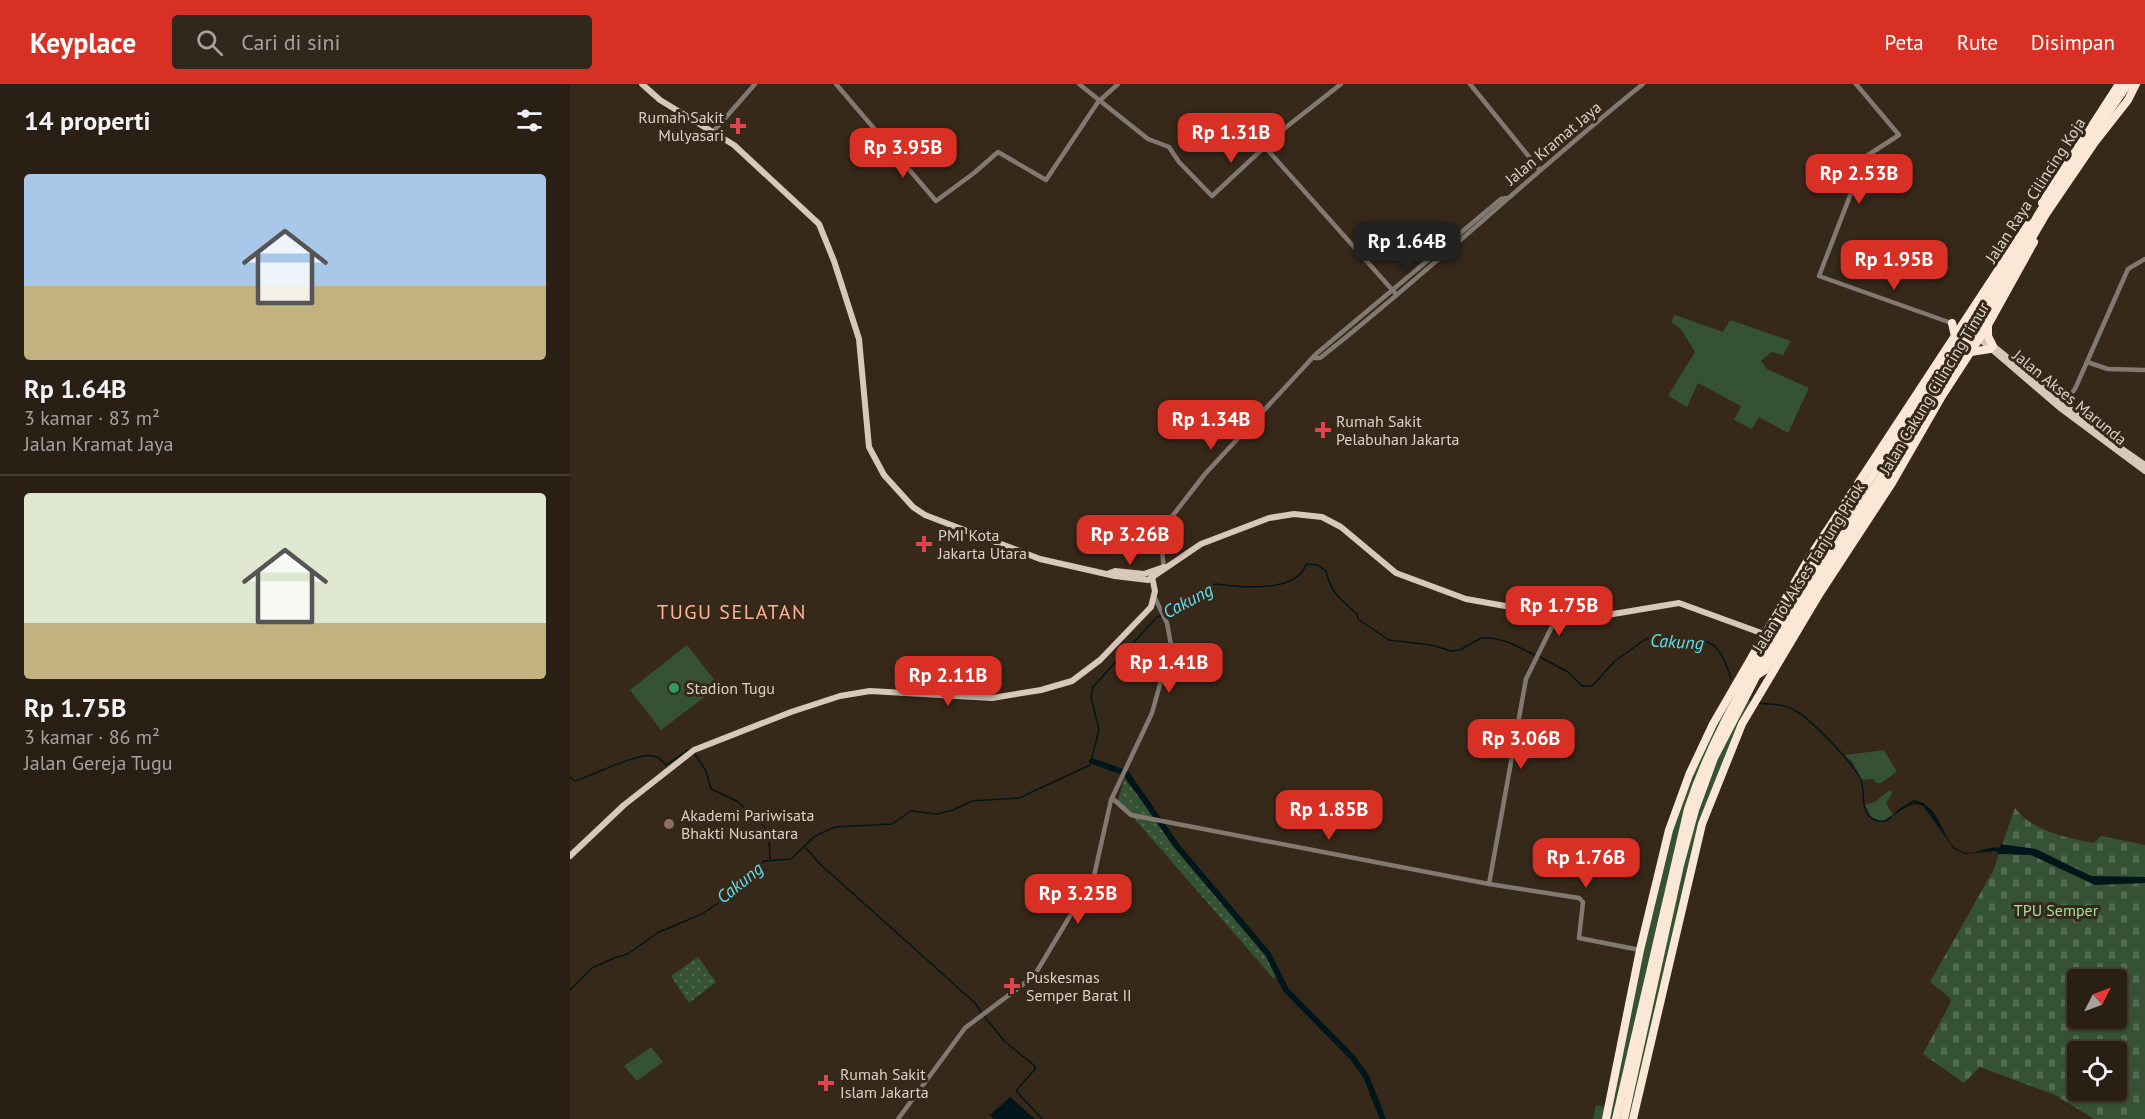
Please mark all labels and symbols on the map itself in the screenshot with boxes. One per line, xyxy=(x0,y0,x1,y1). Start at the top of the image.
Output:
street label: Jalan Kramat Jaya xyxy=(1500,97,1605,190)
place label: Rumah Sakit Mulyasari xyxy=(638,107,725,145)
pin: Rp 1.31B xyxy=(1169,113,1293,164)
street label: Jalan Raya Cilincing Koja xyxy=(1980,114,2089,267)
marker: Rumah Sakit Mulyasari xyxy=(729,117,747,135)
pin: Rp 3.95B xyxy=(841,128,965,179)
pin: Rp 2.53B xyxy=(1797,154,1921,205)
pin: Rp 1.64B xyxy=(1345,222,1469,273)
pin: Rp 1.95B xyxy=(1832,240,1956,291)
street label: Jalan Cakung Cilincing Timur xyxy=(1874,298,1994,478)
street label: Jalan Akses Marunda xyxy=(2008,344,2131,449)
pin: Rp 1.34B xyxy=(1149,400,1273,451)
place label: Rumah Sakit Pelabuhan Jakarta xyxy=(1336,411,1460,449)
marker: Rumah Sakit Pelabuhan Jakarta xyxy=(1314,421,1332,439)
street label: Jalan Tol Akses Tanjung Priok xyxy=(1747,478,1869,657)
pin: Rp 3.26B xyxy=(1068,515,1192,566)
place label: PMI Kota Jakarta Utara xyxy=(937,525,1027,563)
marker: PMI Kota Jakarta Utara xyxy=(915,535,933,553)
water label: Cakung xyxy=(1159,578,1217,623)
pin: Rp 1.75B xyxy=(1497,586,1621,637)
district label: TUGU SELATAN xyxy=(657,599,807,625)
water label: Cakung xyxy=(1650,629,1704,654)
pin: Rp 1.41B xyxy=(1107,643,1231,694)
pin: Rp 2.11B xyxy=(886,656,1010,707)
place label: Stadion Tugu xyxy=(686,678,775,698)
marker: Stadion Tugu xyxy=(667,681,681,695)
pin: Rp 3.06B xyxy=(1459,719,1583,770)
pin: Rp 1.85B xyxy=(1267,790,1391,841)
place label: Akademi Pariwisata Bhakti Nusantara xyxy=(681,805,814,843)
marker: Akademi Pariwisata Bhakti Nusantara xyxy=(662,817,676,831)
pin: Rp 1.76B xyxy=(1524,838,1648,889)
water label: Cakung xyxy=(712,857,768,908)
pin: Rp 3.25B xyxy=(1016,874,1140,925)
park label: TPU Semper xyxy=(2014,900,2099,920)
place label: Puskesmas Semper Barat II xyxy=(1026,967,1132,1005)
north arrow xyxy=(2067,969,2127,1029)
marker: Puskesmas Semper Barat II xyxy=(1003,977,1021,995)
place label: Rumah Sakit Islam Jakarta xyxy=(840,1064,929,1102)
marker: Rumah Sakit Islam Jakarta xyxy=(817,1074,835,1092)

